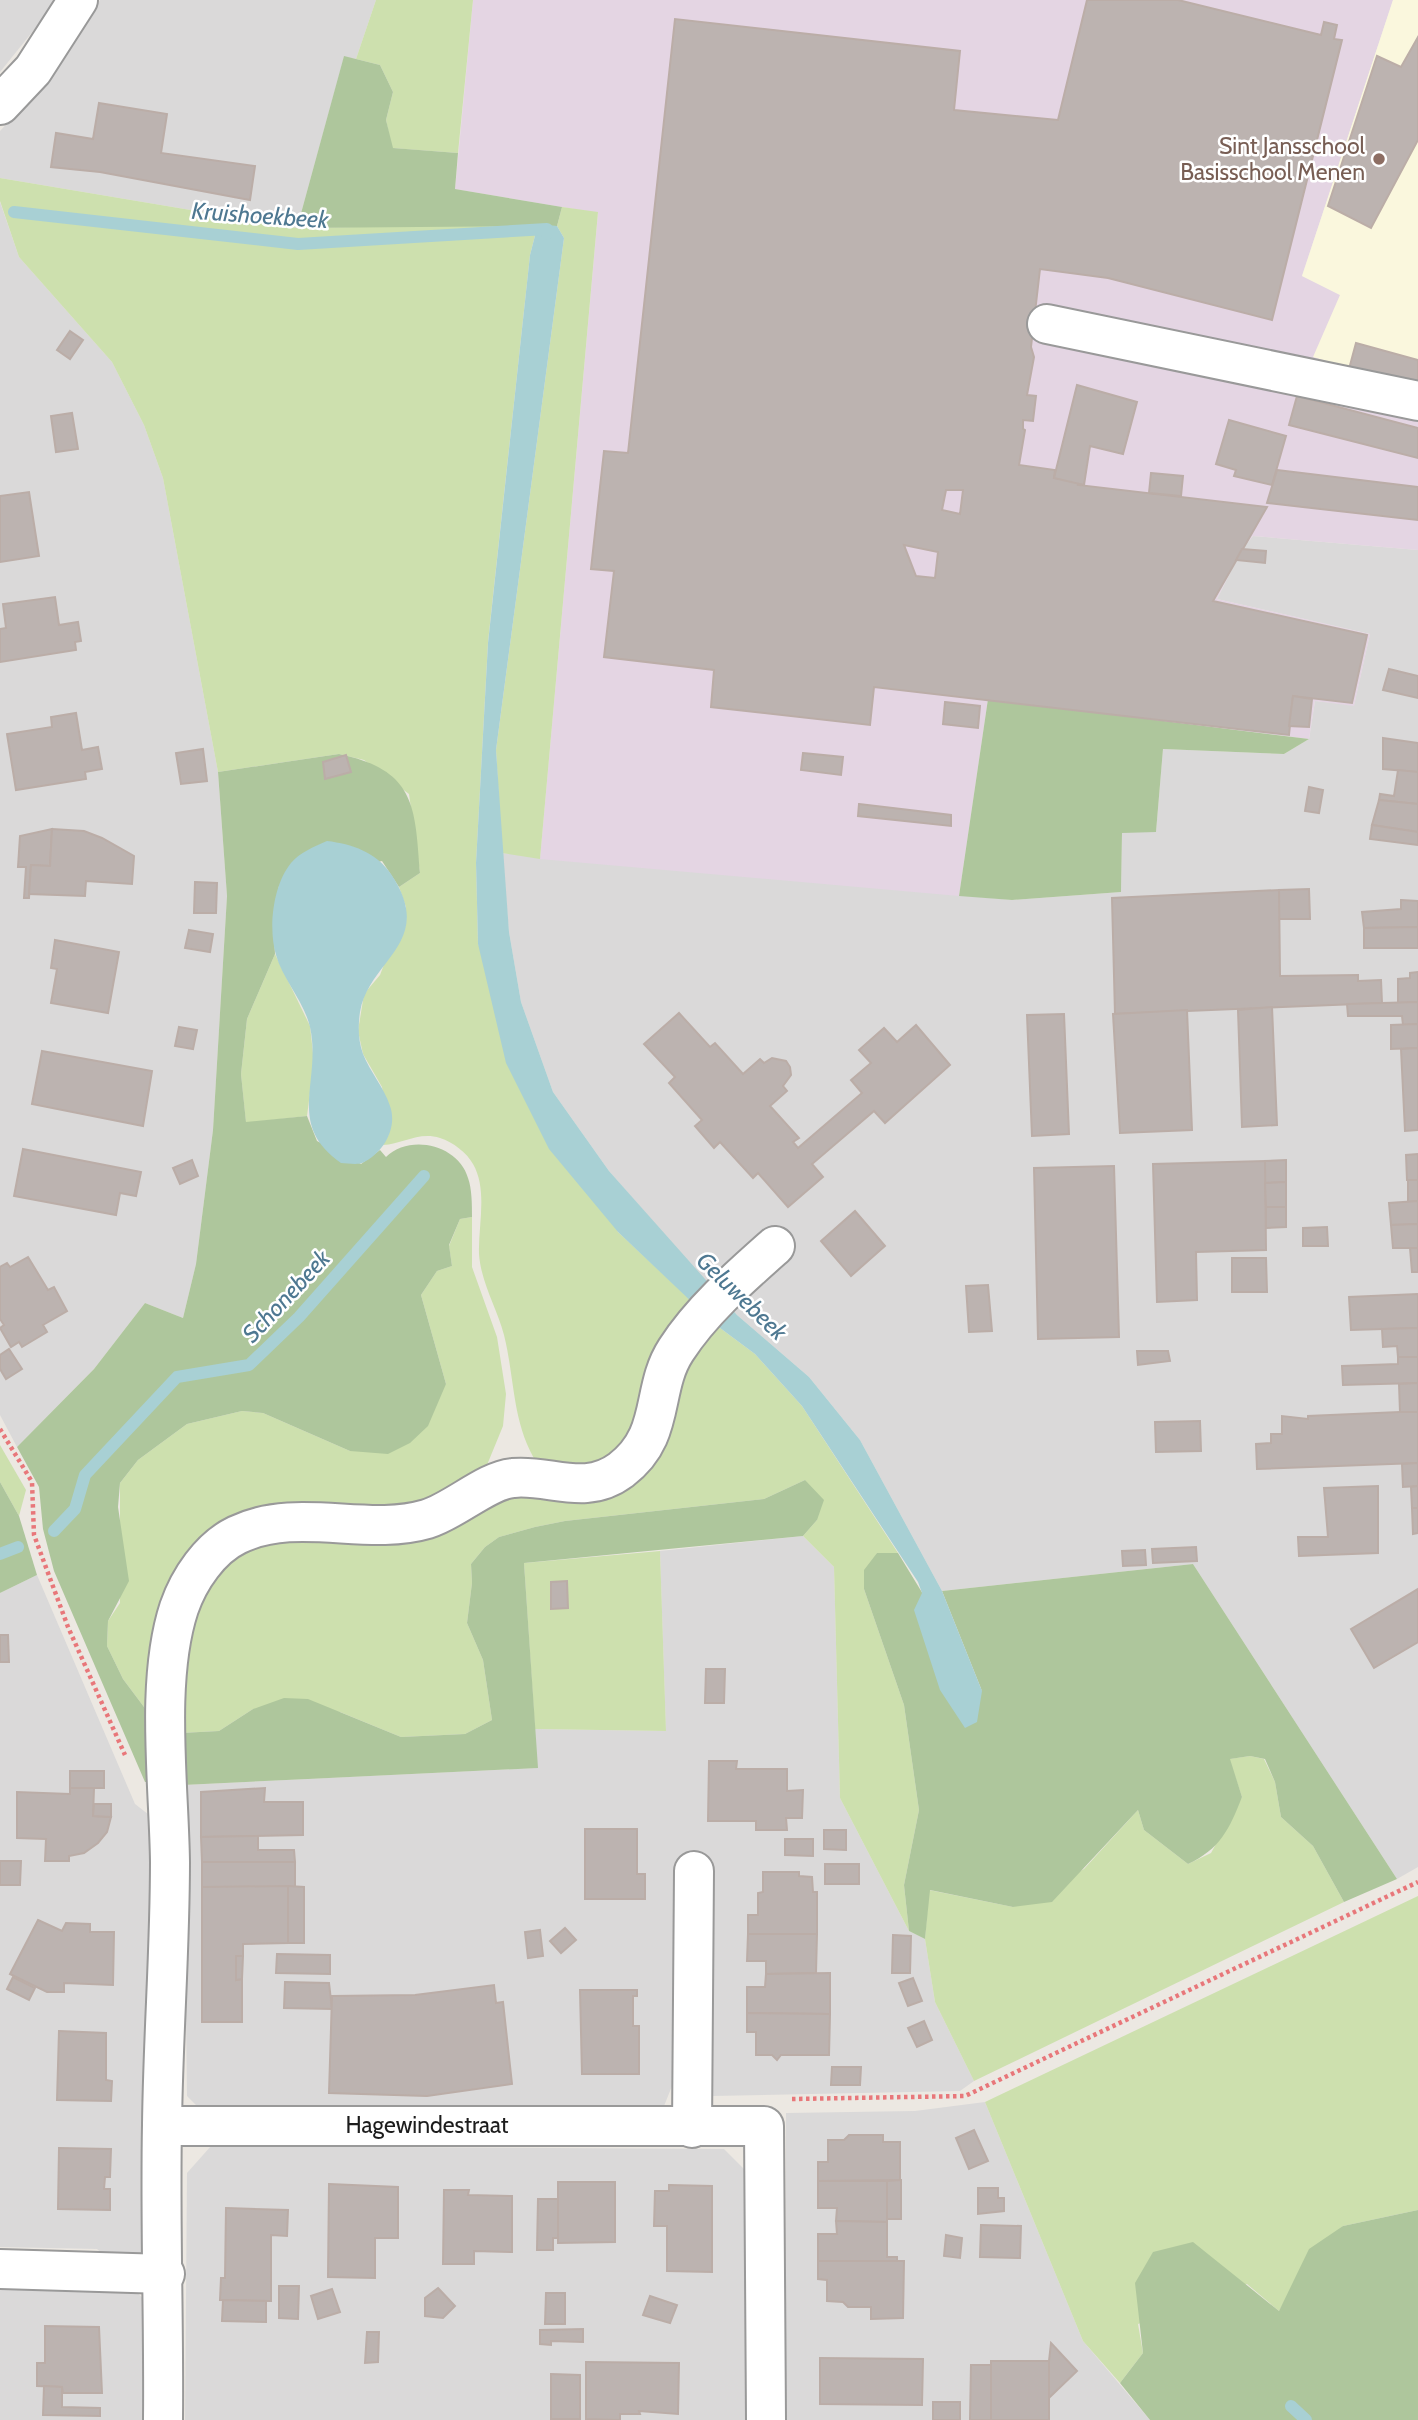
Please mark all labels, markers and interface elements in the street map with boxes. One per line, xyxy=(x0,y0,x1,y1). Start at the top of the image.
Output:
place label: Sint Jansschool Basisschool Menen xyxy=(1180,132,1366,186)
marker: Sint Jansschool Basisschool Menen xyxy=(1371,151,1387,167)
water label: Kruishoekbeek xyxy=(191,196,330,234)
water label: Schonebeek xyxy=(236,1243,336,1348)
water label: Geluwebeek xyxy=(691,1246,794,1347)
street label: Hagewindestraat xyxy=(345,2111,509,2139)

